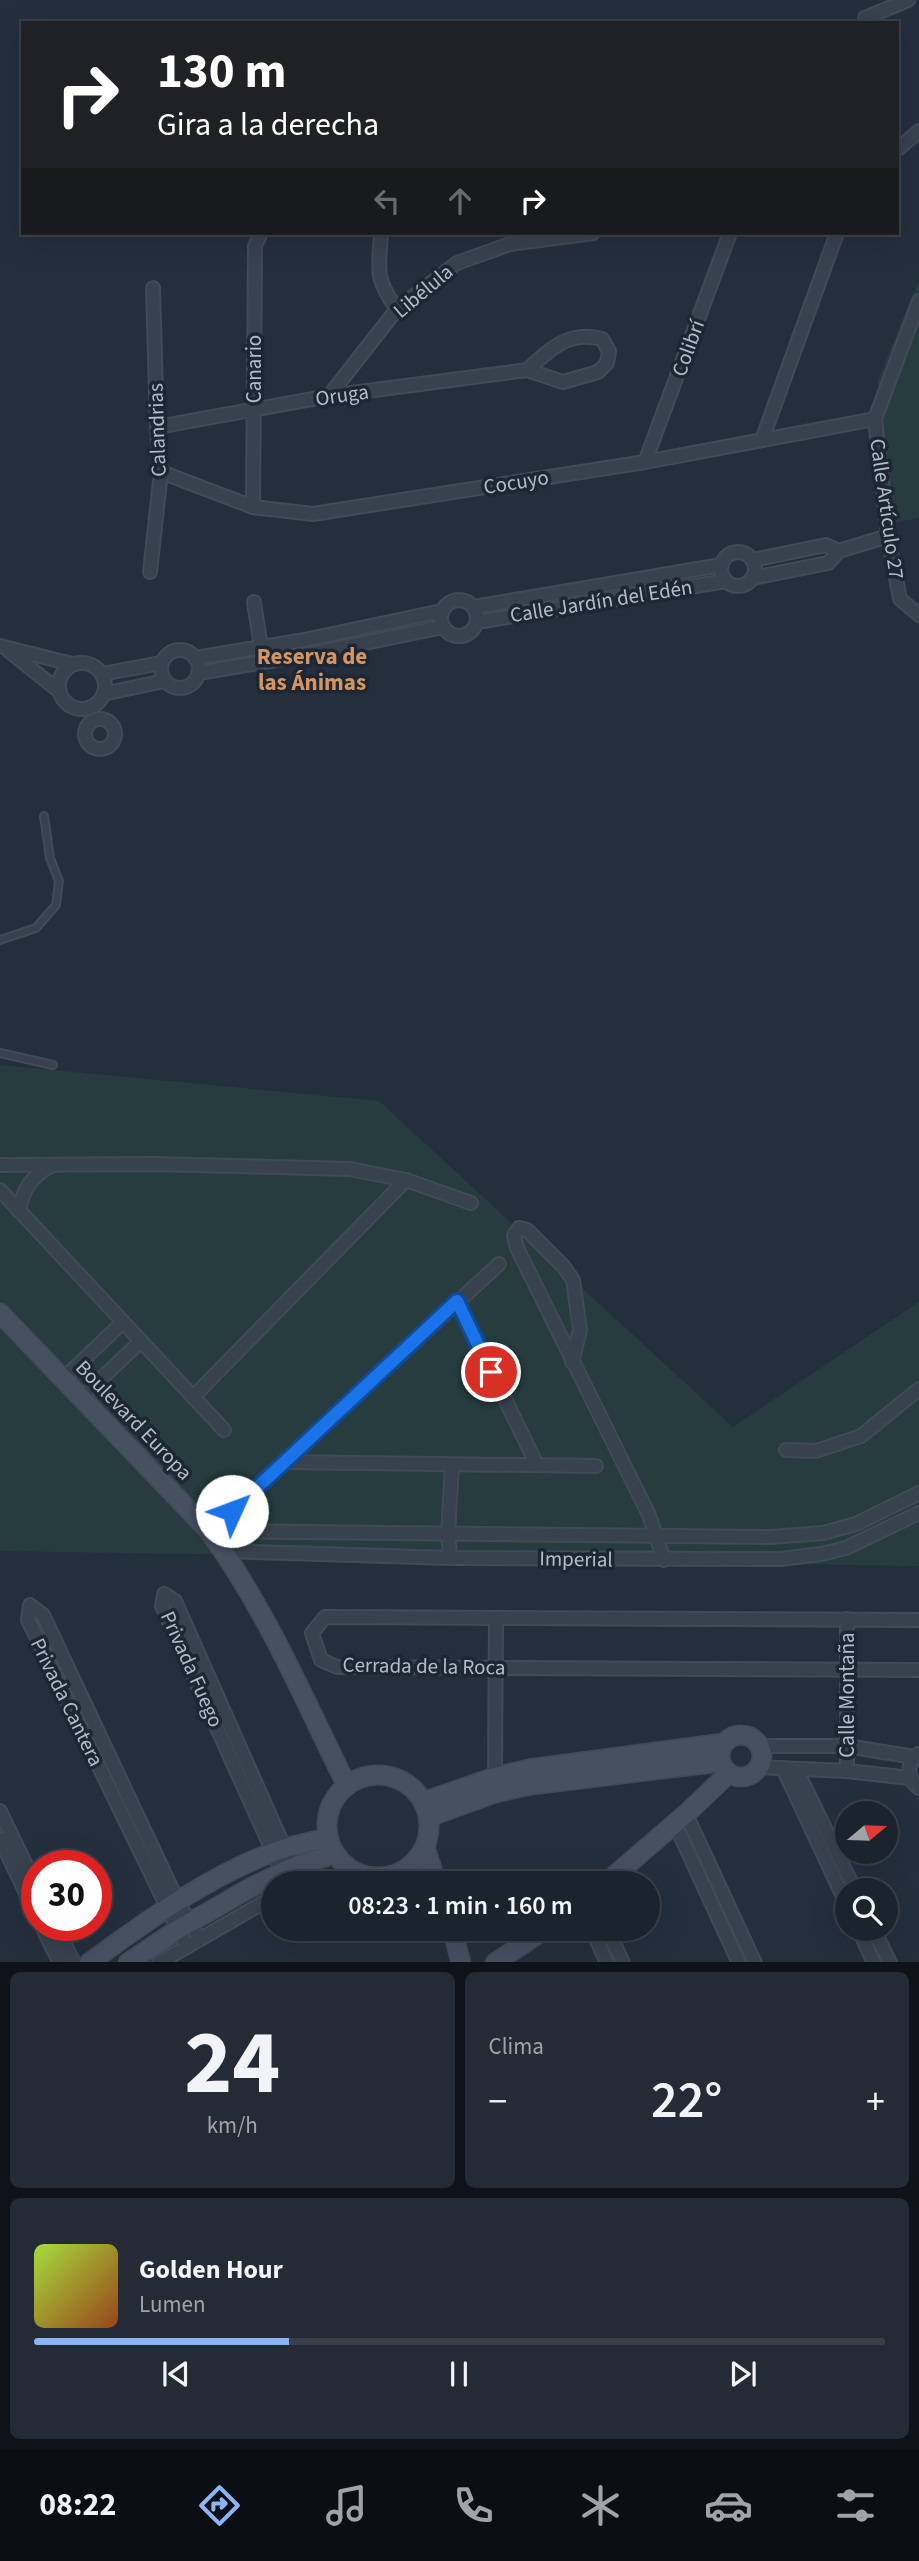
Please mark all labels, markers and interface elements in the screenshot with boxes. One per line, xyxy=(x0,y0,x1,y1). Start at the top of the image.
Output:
text: 130 m xyxy=(157,37,286,107)
icon: right xyxy=(42,49,133,140)
text: Gira a la derecha xyxy=(157,102,379,148)
icon: left xyxy=(368,182,406,220)
icon: ahead xyxy=(441,182,479,220)
icon: right xyxy=(514,182,552,220)
street label: Libélula xyxy=(386,257,460,325)
street label: Colibrí xyxy=(664,315,712,380)
street label: Canario xyxy=(239,335,269,403)
street label: Oruga xyxy=(313,376,371,414)
street label: Calandrias xyxy=(140,383,174,477)
street label: Calle Artículo 27 xyxy=(862,437,912,581)
street label: Cocuyo xyxy=(481,462,551,502)
street label: Calle Jardín del Edén xyxy=(508,572,694,630)
district label: Reserva de las Ánimas xyxy=(257,640,367,699)
pin xyxy=(461,1342,521,1402)
street label: Boulevard Europa xyxy=(69,1353,199,1487)
icon: arrive xyxy=(472,1353,510,1391)
position arrow xyxy=(195,1474,269,1548)
street label: Imperial xyxy=(539,1543,613,1575)
street label: Privada Fuego xyxy=(153,1606,231,1732)
street label: Calle Montaña xyxy=(832,1632,862,1758)
street label: Privada Cantera xyxy=(23,1633,111,1771)
street label: Cerrada de la Roca xyxy=(342,1650,506,1682)
north arrow xyxy=(835,1801,898,1864)
map controls xyxy=(835,1801,898,1941)
speed limit sign: 30 xyxy=(21,1850,112,1941)
button: search xyxy=(835,1878,898,1941)
text: 08:23 · 1 min · 160 m xyxy=(348,1887,573,1924)
text: 24 xyxy=(184,1999,280,2128)
text: Clima xyxy=(489,2030,544,2063)
text: 22° xyxy=(651,2064,722,2138)
text: − xyxy=(489,2075,507,2129)
text: + xyxy=(866,2075,885,2129)
text: km/h xyxy=(207,2109,258,2142)
text: Golden Hour xyxy=(139,2251,283,2288)
text: Lumen xyxy=(139,2288,206,2321)
icon: previous xyxy=(157,2355,195,2393)
icon: pause xyxy=(440,2355,478,2393)
icon: next xyxy=(724,2355,762,2393)
icon: directions xyxy=(195,2481,244,2530)
icon: music xyxy=(322,2481,371,2530)
icon: phone xyxy=(449,2481,498,2530)
icon: climate xyxy=(576,2481,625,2530)
icon: car xyxy=(704,2481,753,2530)
icon: filters xyxy=(831,2481,880,2530)
text: 08:22 xyxy=(39,2482,116,2528)

